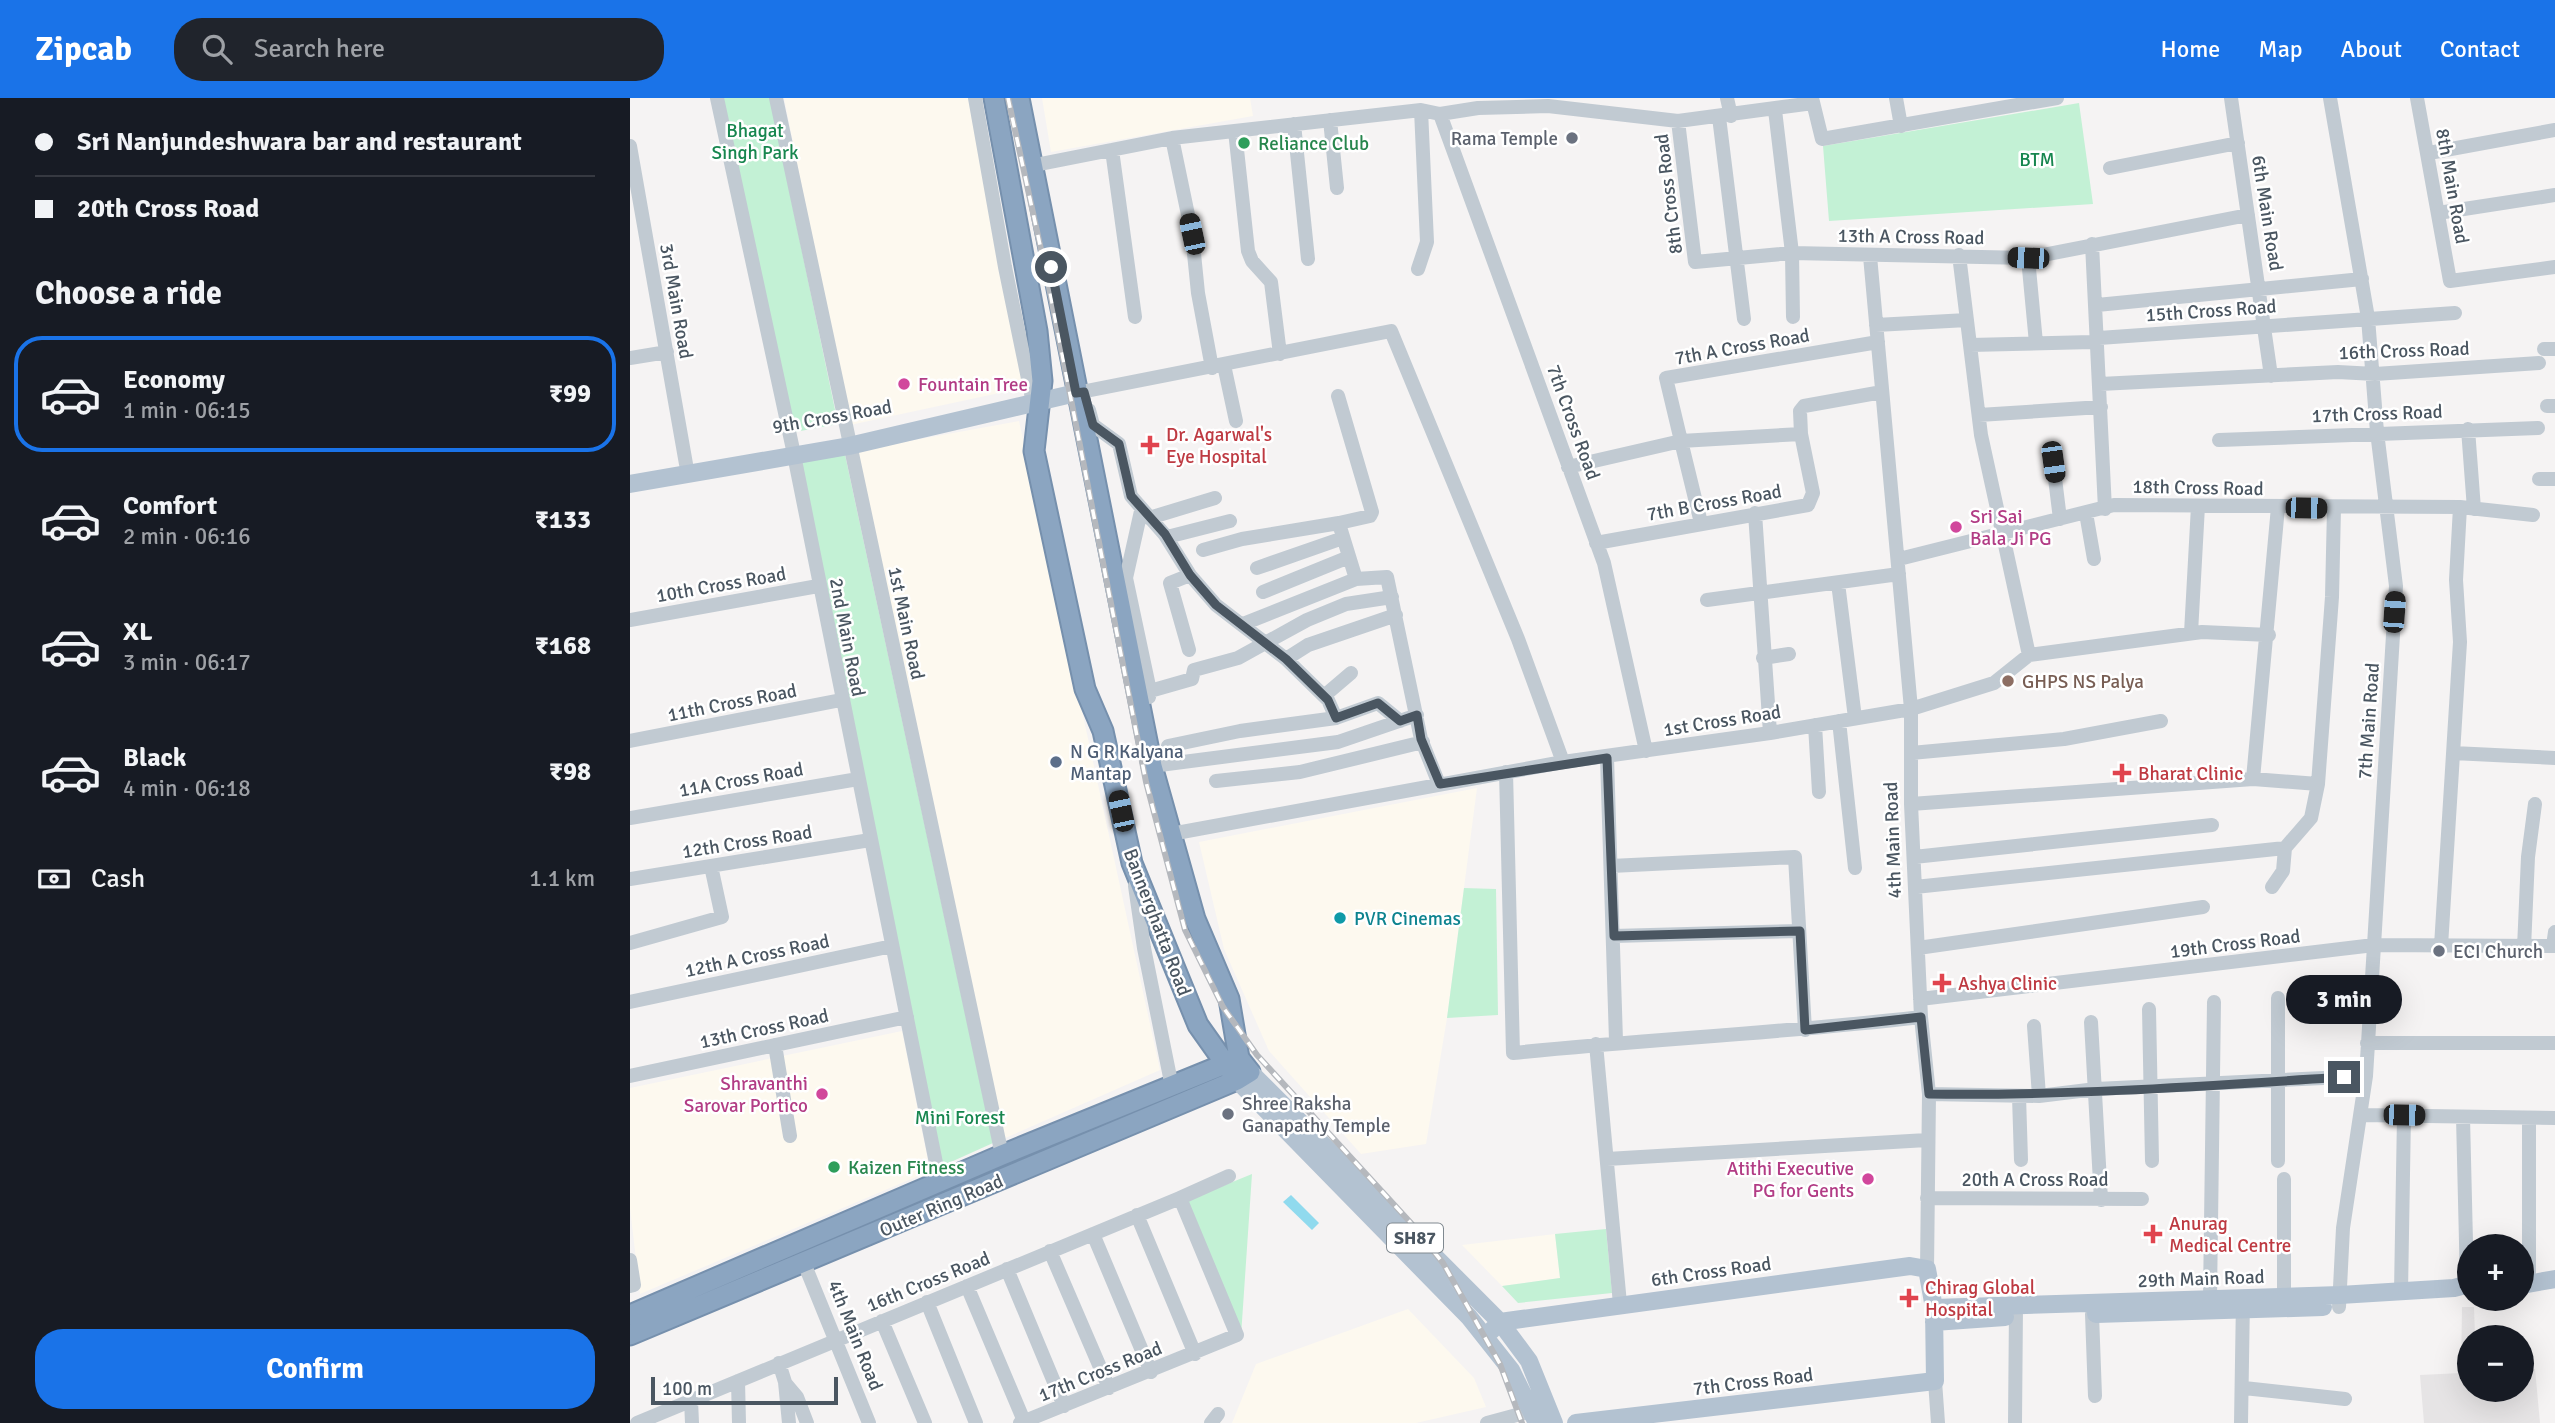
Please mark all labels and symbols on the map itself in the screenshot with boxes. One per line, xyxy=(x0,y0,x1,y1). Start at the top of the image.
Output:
park label: Bhagat Singh Park xyxy=(711,119,799,165)
place label: Rama Temple xyxy=(1451,127,1558,151)
street label: 8th Main Road xyxy=(2430,127,2474,246)
marker: Rama Temple xyxy=(1564,130,1580,146)
place label: Reliance Club xyxy=(1258,132,1369,156)
street label: 8th Cross Road xyxy=(1650,132,1688,255)
marker: Reliance Club xyxy=(1236,135,1252,151)
park label: BTM xyxy=(2019,148,2055,172)
street label: 6th Main Road xyxy=(2246,154,2288,273)
car xyxy=(1178,211,1207,257)
street label: 13th A Cross Road xyxy=(1837,224,1985,250)
street label: 3rd Main Road xyxy=(654,242,698,361)
car xyxy=(2007,247,2050,269)
route start xyxy=(1035,251,1067,283)
street label: 15th Cross Road xyxy=(2145,294,2277,328)
street label: 7th A Cross Road xyxy=(1673,323,1812,371)
street label: 16th Cross Road xyxy=(2338,337,2470,365)
street label: 7th Cross Road xyxy=(1541,361,1605,483)
place label: Fountain Tree xyxy=(918,373,1028,397)
marker: Fountain Tree xyxy=(896,376,912,392)
street label: 9th Cross Road xyxy=(771,395,894,439)
street label: 17th Cross Road xyxy=(2311,400,2443,428)
place label: Dr. Agarwal's Eye Hospital xyxy=(1166,423,1272,469)
marker: Dr. Agarwal's Eye Hospital xyxy=(1140,435,1160,455)
car xyxy=(2040,440,2067,484)
street label: 18th Cross Road xyxy=(2132,475,2264,501)
street label: 7th B Cross Road xyxy=(1645,479,1784,527)
car xyxy=(2285,497,2328,519)
place label: Sri Sai Bala Ji PG xyxy=(1970,505,2051,551)
marker: Sri Sai Bala Ji PG xyxy=(1948,519,1964,535)
street label: 10th Cross Road xyxy=(654,562,788,608)
street label: 1st Main Road xyxy=(882,565,930,682)
street label: 2nd Main Road xyxy=(824,576,870,699)
car xyxy=(2383,590,2406,634)
street label: 7th Main Road xyxy=(2353,662,2385,780)
place label: GHPS NS Palya xyxy=(2022,670,2144,694)
marker: GHPS NS Palya xyxy=(2000,673,2016,689)
street label: 11th Cross Road xyxy=(666,679,799,727)
street label: 1st Cross Road xyxy=(1662,700,1783,742)
place label: N G R Kalyana Mantap xyxy=(1070,740,1184,786)
marker: N G R Kalyana Mantap xyxy=(1048,754,1064,770)
street label: 11A Cross Road xyxy=(677,757,805,803)
place label: Bharat Clinic xyxy=(2138,762,2243,786)
marker: Bharat Clinic xyxy=(2112,763,2132,783)
street label: 4th Main Road xyxy=(1879,781,1907,899)
car xyxy=(1107,788,1136,834)
street label: 12th Cross Road xyxy=(680,820,814,864)
street label: Bannerghatta Road xyxy=(1118,845,1196,999)
place label: PVR Cinemas xyxy=(1354,907,1461,931)
marker: PVR Cinemas xyxy=(1332,910,1348,926)
street label: 19th Cross Road xyxy=(2169,924,2302,964)
street label: 12th A Cross Road xyxy=(683,929,832,983)
place label: ECI Church xyxy=(2453,940,2543,964)
marker: ECI Church xyxy=(2431,943,2447,959)
place label: Ashya Clinic xyxy=(1958,972,2057,996)
marker: Ashya Clinic xyxy=(1932,973,1952,993)
callout: 3 min xyxy=(2286,976,2402,1024)
street label: 13th Cross Road xyxy=(698,1004,831,1054)
route end xyxy=(2328,1061,2360,1093)
place label: Shravanthi Sarovar Portico xyxy=(684,1072,808,1118)
marker: Shravanthi Sarovar Portico xyxy=(814,1086,830,1102)
place label: Shree Raksha Ganapathy Temple xyxy=(1242,1092,1390,1138)
car xyxy=(2383,1104,2426,1126)
park label: Mini Forest xyxy=(915,1106,1006,1130)
marker: Shree Raksha Ganapathy Temple xyxy=(1220,1106,1236,1122)
place label: Kaizen Fitness xyxy=(848,1156,965,1180)
place label: Atithi Executive PG for Gents xyxy=(1727,1157,1854,1203)
marker: Kaizen Fitness xyxy=(826,1159,842,1175)
street label: 20th A Cross Road xyxy=(1962,1168,2108,1192)
street label: Outer Ring Road xyxy=(876,1169,1007,1243)
marker: Atithi Executive PG for Gents xyxy=(1860,1171,1876,1187)
place label: Anurag Medical Centre xyxy=(2169,1212,2291,1258)
road number: SH87 xyxy=(1387,1224,1443,1252)
marker: Anurag Medical Centre xyxy=(2143,1224,2163,1244)
street label: 16th Cross Road xyxy=(863,1246,994,1318)
street label: 6th Cross Road xyxy=(1650,1252,1773,1292)
street label: 29th Main Road xyxy=(2137,1265,2265,1293)
place label: Chirag Global Hospital xyxy=(1925,1276,2035,1322)
street label: 4th Main Road xyxy=(822,1277,888,1394)
marker: Chirag Global Hospital xyxy=(1899,1288,1919,1308)
street label: 17th Cross Road xyxy=(1035,1336,1166,1408)
street label: 7th Cross Road xyxy=(1692,1363,1815,1401)
scale bar xyxy=(651,1374,838,1406)

